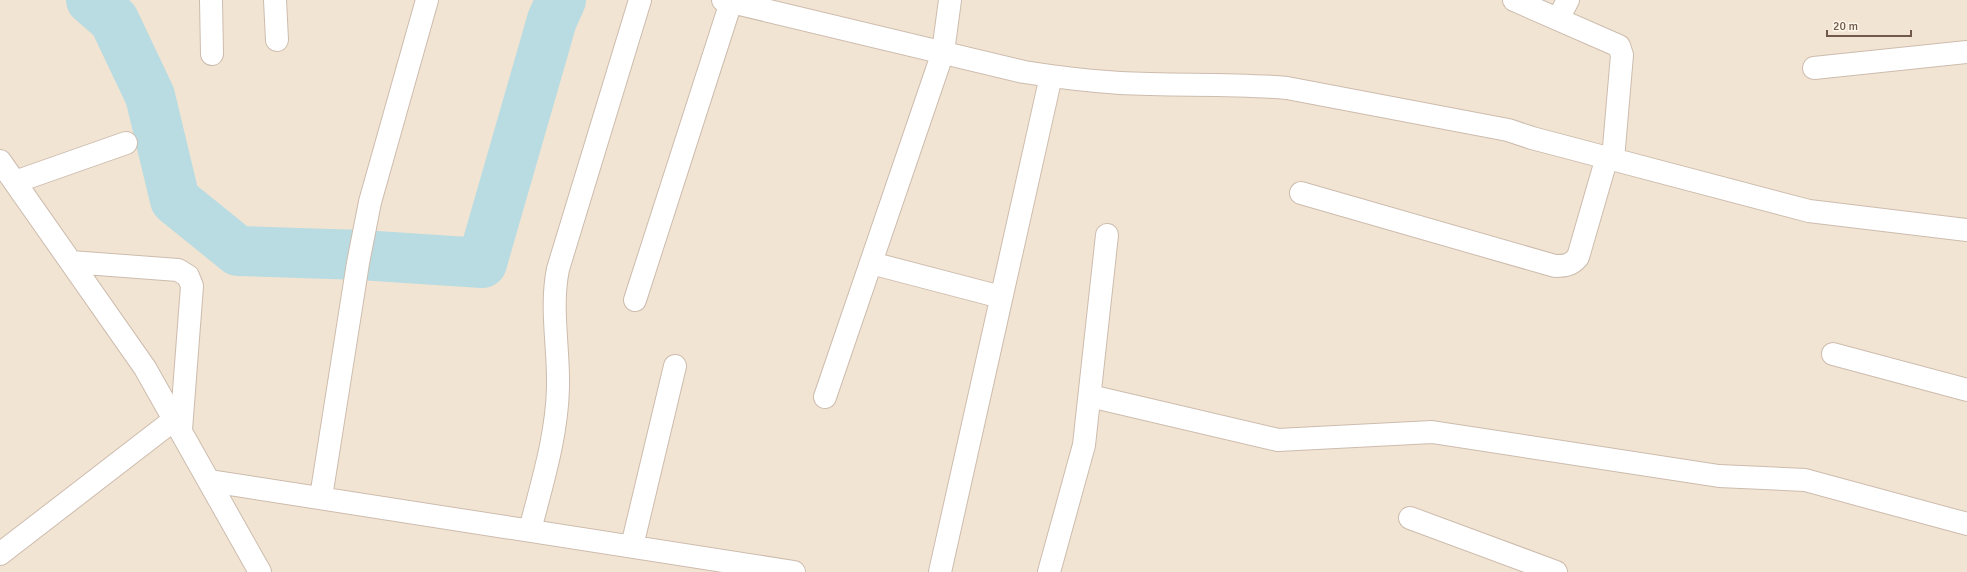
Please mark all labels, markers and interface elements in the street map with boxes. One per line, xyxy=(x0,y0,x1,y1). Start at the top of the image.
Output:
scale bar xyxy=(1827,12,1911,38)
text: 20 m xyxy=(1833,19,1858,34)

